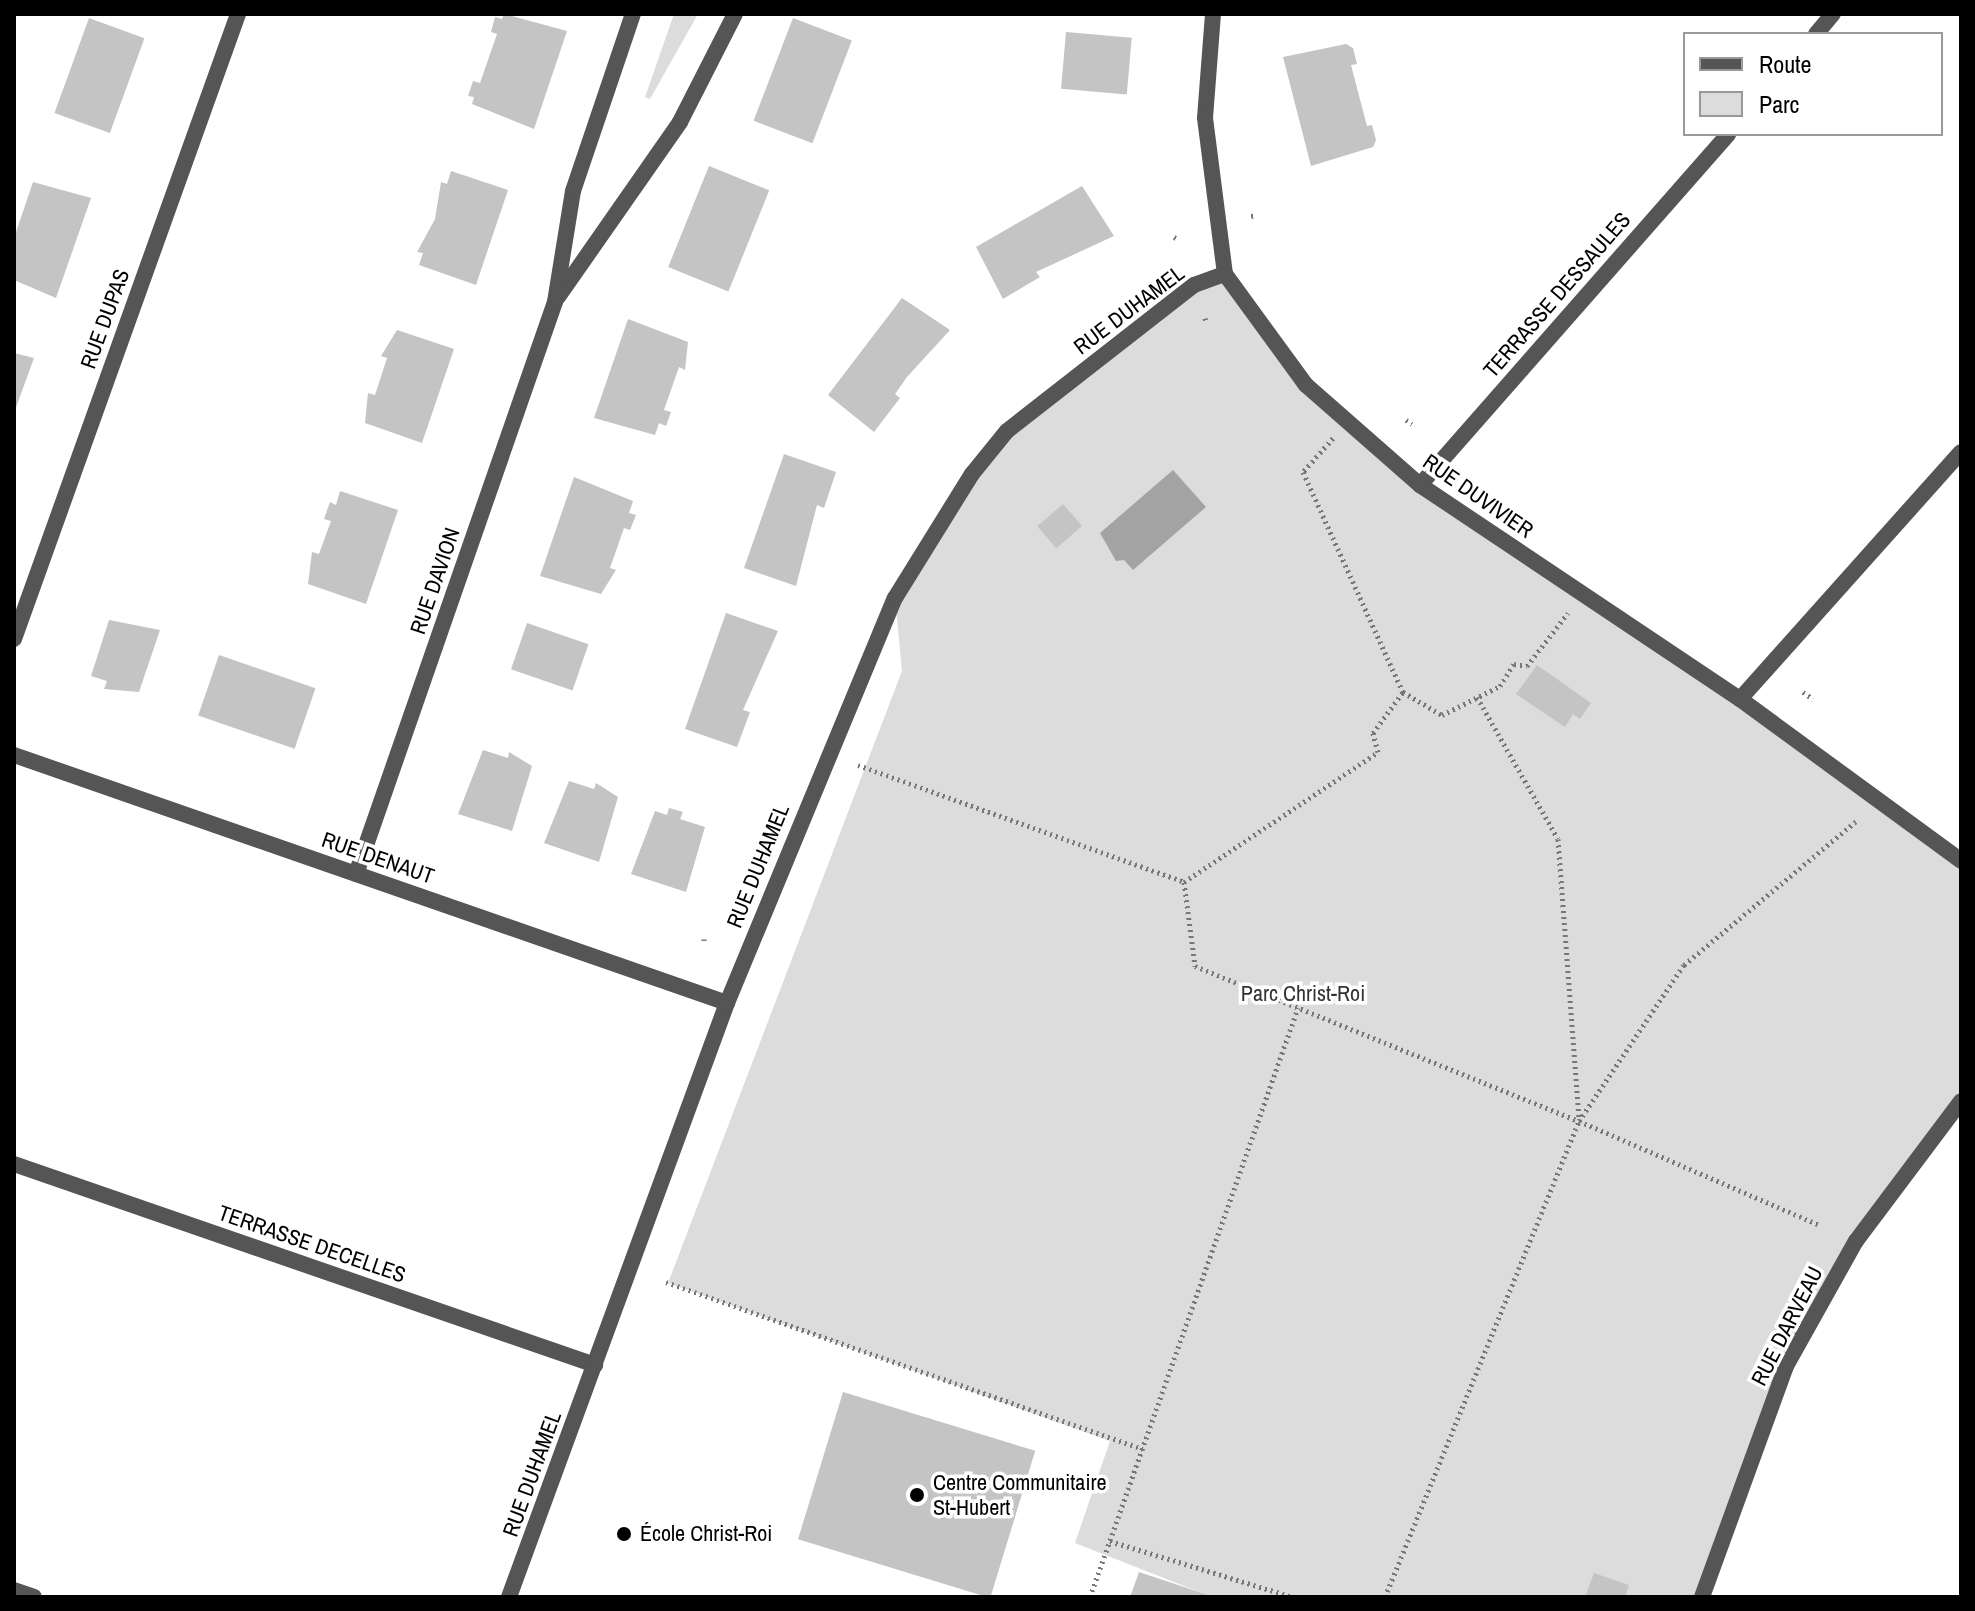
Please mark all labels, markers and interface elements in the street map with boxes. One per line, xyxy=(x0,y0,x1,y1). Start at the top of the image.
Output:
legend xyxy=(1683,32,1943,136)
text: Route xyxy=(1759,48,1812,80)
text: Parc xyxy=(1759,88,1799,120)
street label: TERRASSE DESSAULES xyxy=(1478,207,1636,383)
street label: RUE DUHAMEL xyxy=(1069,260,1189,360)
street label: RUE DUPAS xyxy=(75,266,135,372)
street label: RUE DUVIVIER xyxy=(1418,448,1538,544)
street label: RUE DAVION xyxy=(404,524,466,638)
street label: RUE DUHAMEL xyxy=(721,800,795,932)
street label: RUE DENAUT xyxy=(318,826,438,890)
park label: Parc Christ-Roi xyxy=(1241,981,1365,1007)
street label: TERRASSE DECELLES xyxy=(215,1200,409,1288)
street label: RUE DARVEAU xyxy=(1746,1262,1828,1390)
street label: RUE DUHAMEL xyxy=(497,1408,567,1540)
place label: Centre Communitaire St-Hubert xyxy=(933,1469,1106,1520)
marker: Centre Communitaire St-Hubert xyxy=(908,1486,926,1504)
place label: École Christ-Roi xyxy=(640,1521,772,1547)
marker: École Christ-Roi xyxy=(615,1525,633,1543)

